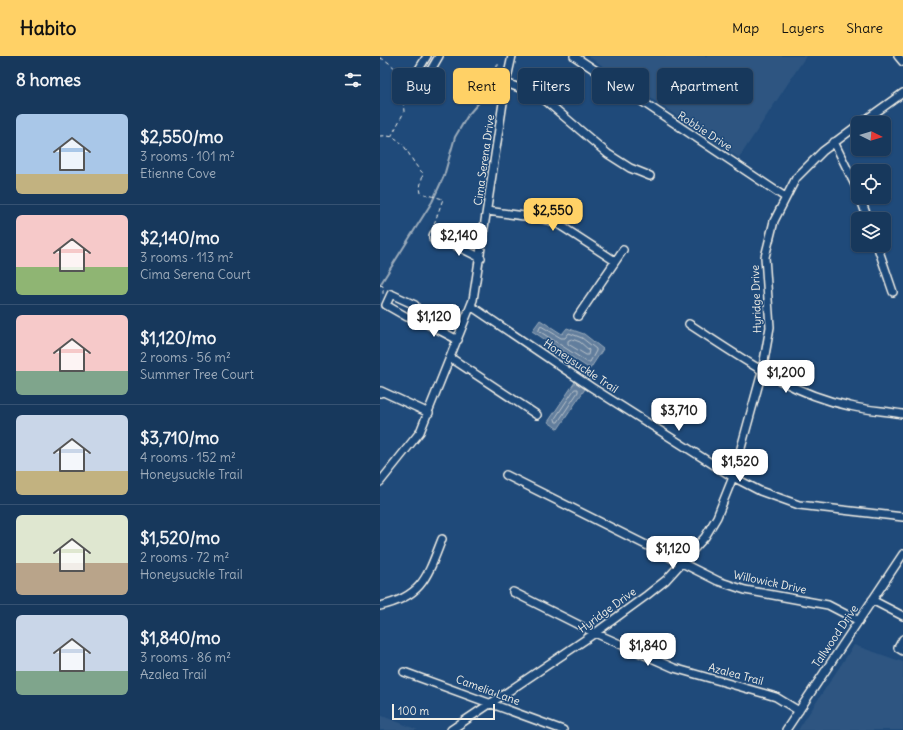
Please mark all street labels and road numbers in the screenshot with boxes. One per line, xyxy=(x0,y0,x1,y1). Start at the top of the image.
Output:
street label: Robbie Drive xyxy=(675,108,735,154)
street label: Cima Serena Drive xyxy=(471,114,497,206)
street label: Hyridge Drive xyxy=(748,265,764,333)
street label: Honeysuckle Trail xyxy=(541,336,621,396)
street label: Willowick Drive xyxy=(732,567,808,597)
street label: Hyridge Drive xyxy=(575,584,639,636)
street label: Tallwood Drive xyxy=(809,602,861,670)
street label: Azalea Trail xyxy=(707,660,765,688)
street label: Camelia Lane xyxy=(454,672,522,708)

